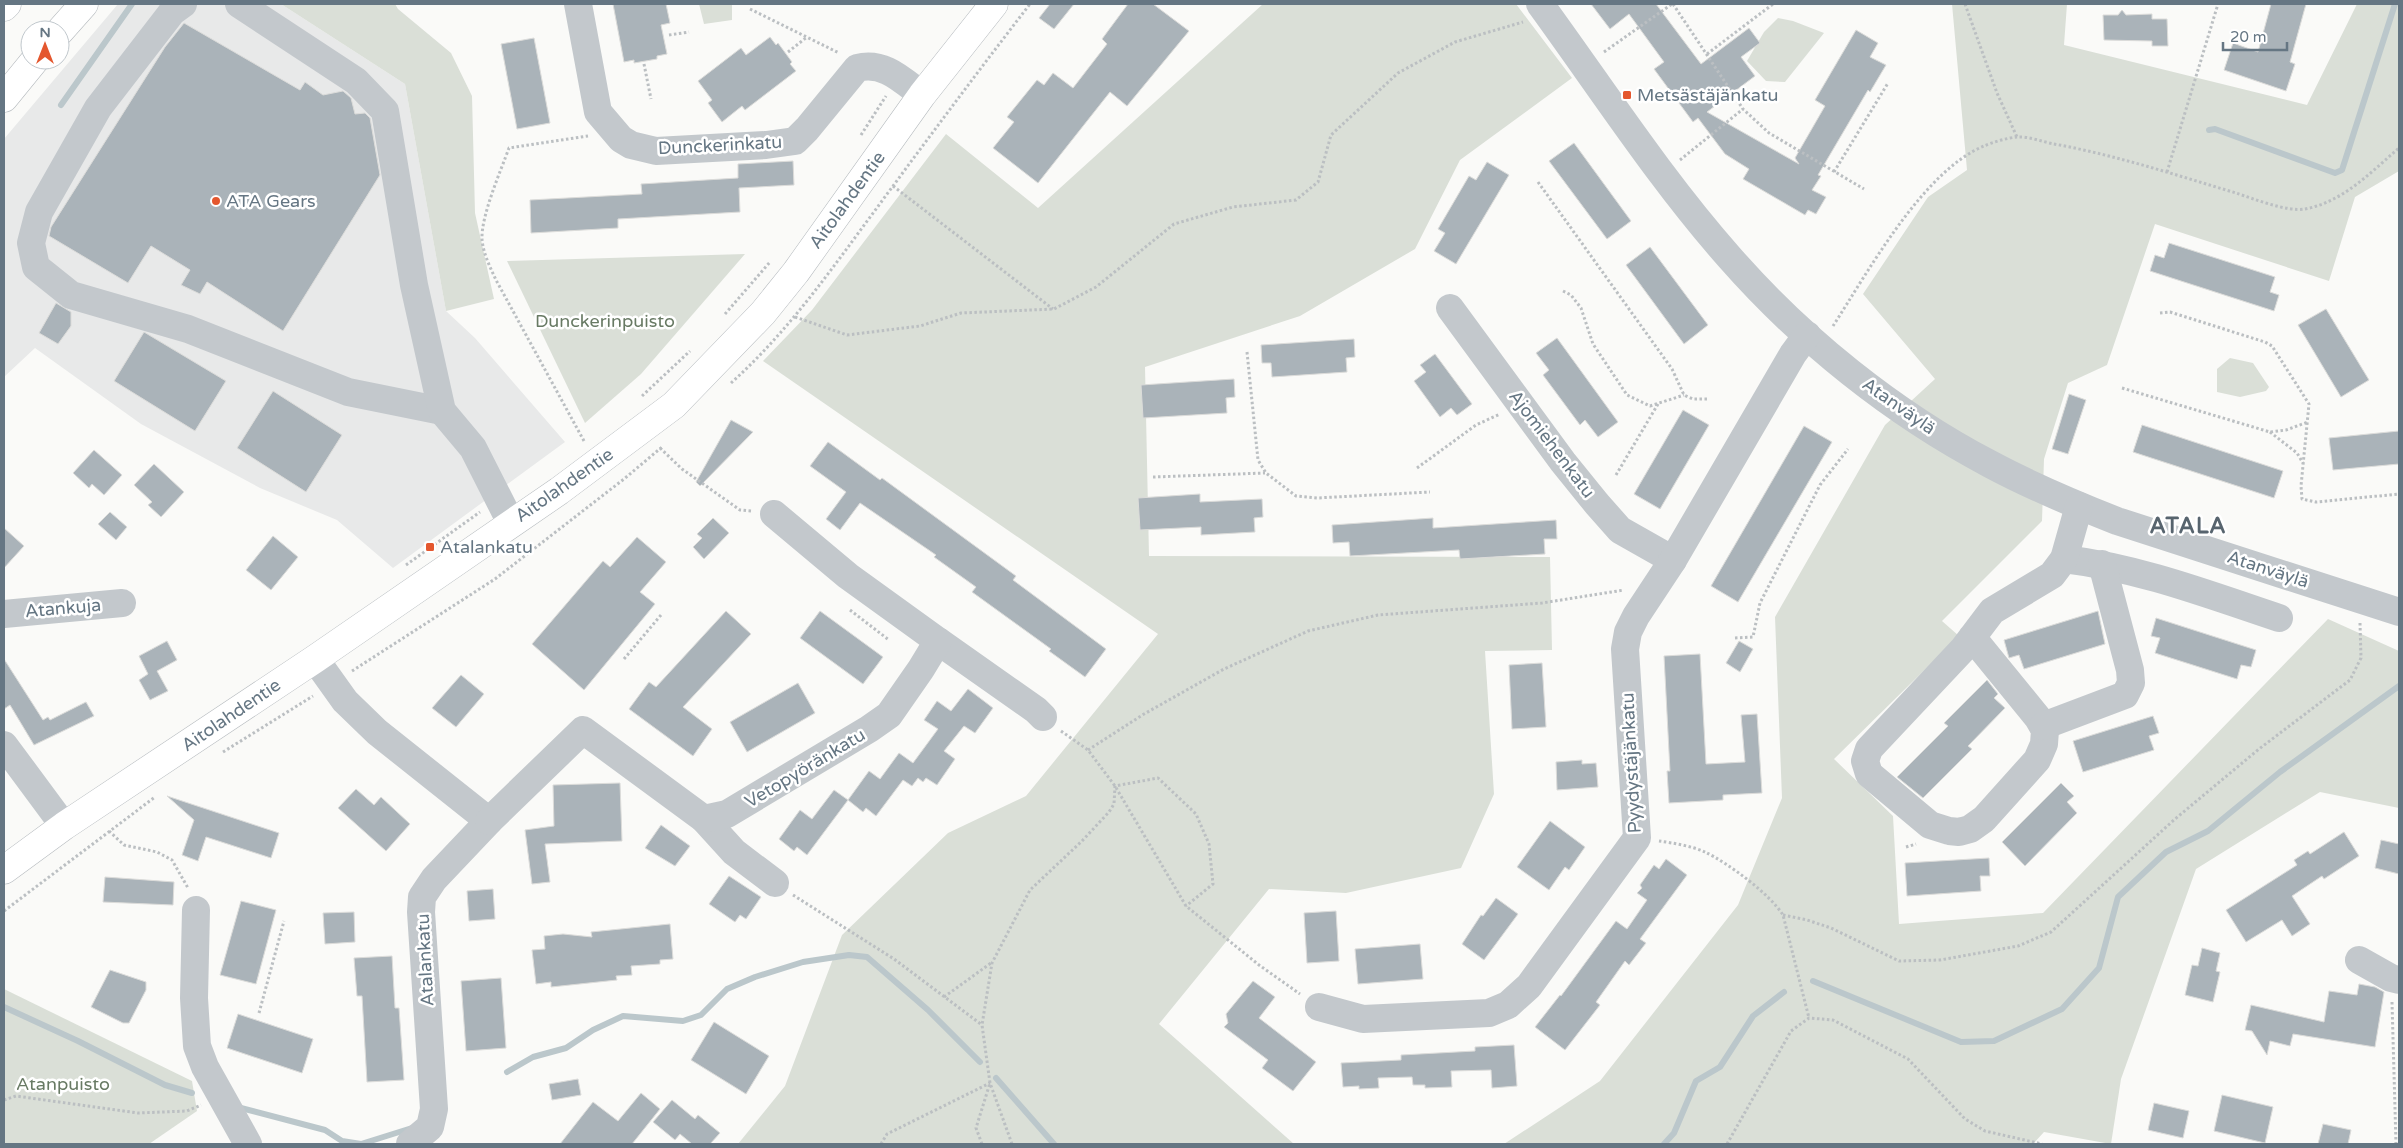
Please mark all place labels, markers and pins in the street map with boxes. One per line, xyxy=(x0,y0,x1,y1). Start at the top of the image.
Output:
place label: Metsästäjänkatu xyxy=(1637,84,1779,106)
marker: Metsästäjänkatu xyxy=(1621,89,1633,101)
place label: ATA Gears xyxy=(226,190,316,212)
marker: ATA Gears xyxy=(210,195,222,207)
place label: Atalankatu xyxy=(440,536,533,558)
marker: Atalankatu xyxy=(424,541,436,553)

